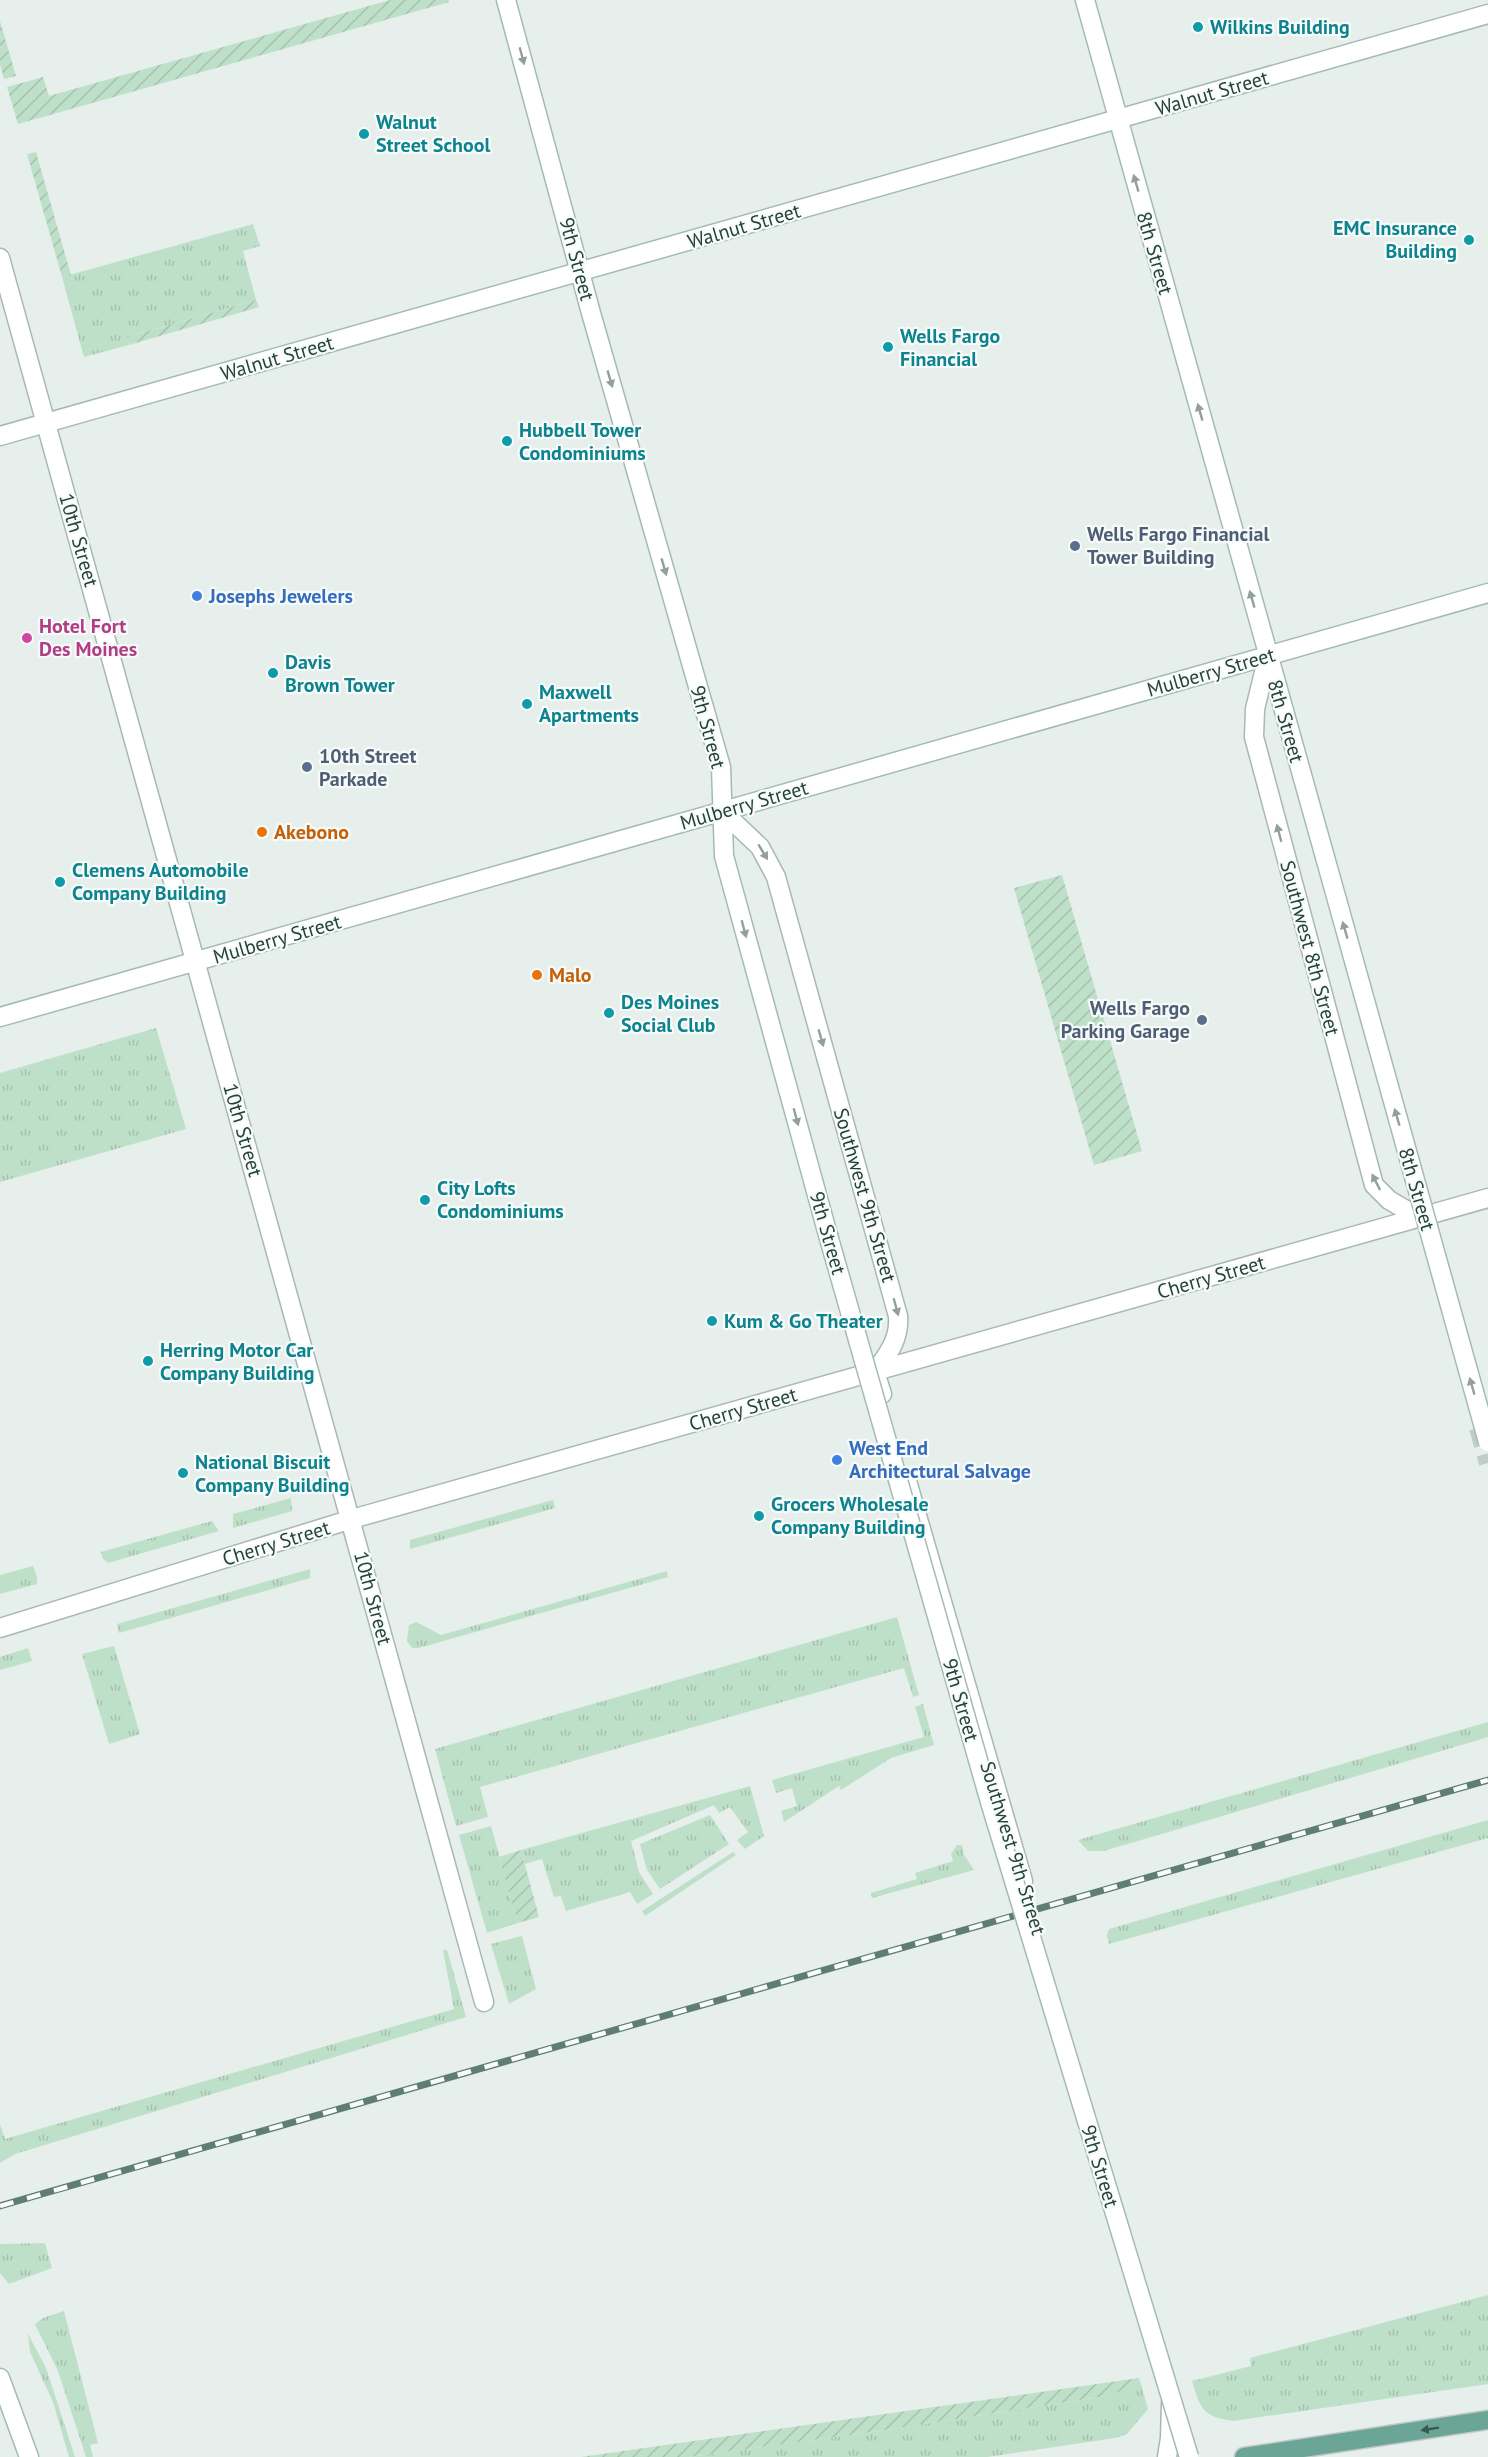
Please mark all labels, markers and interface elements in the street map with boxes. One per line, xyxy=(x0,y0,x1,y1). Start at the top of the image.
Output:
place label: Wilkins Building xyxy=(1210,14,1350,40)
marker: Wilkins Building xyxy=(1191,20,1205,34)
one-way arrow xyxy=(517,47,527,66)
street label: Walnut Street xyxy=(1152,64,1272,122)
place label: Walnut Street School xyxy=(376,109,490,158)
marker: Walnut Street School xyxy=(357,127,371,141)
one-way arrow xyxy=(1131,174,1140,192)
street label: Walnut Street xyxy=(684,197,804,255)
street label: 8th Street xyxy=(1131,209,1179,298)
street label: 9th Street xyxy=(553,215,601,304)
place label: EMC Insurance Building xyxy=(1333,215,1457,264)
marker: EMC Insurance Building xyxy=(1462,233,1476,247)
place label: Wells Fargo Financial xyxy=(900,323,1000,372)
street label: Walnut Street xyxy=(217,329,337,387)
marker: Wells Fargo Financial xyxy=(881,340,895,354)
one-way arrow xyxy=(606,370,616,388)
one-way arrow xyxy=(1194,403,1204,421)
place label: Hubbell Tower Condominiums xyxy=(519,417,646,466)
marker: Hubbell Tower Condominiums xyxy=(500,434,514,448)
street label: 10th Street xyxy=(53,490,105,590)
place label: Wells Fargo Financial Tower Building xyxy=(1087,521,1269,570)
marker: Wells Fargo Financial Tower Building xyxy=(1068,539,1082,553)
one-way arrow xyxy=(660,558,669,576)
place label: Josephs Jewelers xyxy=(208,583,353,609)
marker: Josephs Jewelers xyxy=(190,589,204,603)
one-way arrow xyxy=(1247,590,1256,608)
place label: Hotel Fort Des Moines xyxy=(39,613,137,662)
marker: Hotel Fort Des Moines xyxy=(20,631,34,645)
street label: Mulberry Street xyxy=(1144,641,1278,703)
place label: Davis Brown Tower xyxy=(285,649,395,698)
marker: Davis Brown Tower xyxy=(266,666,280,680)
street label: 8th Street xyxy=(1262,677,1310,766)
place label: Maxwell Apartments xyxy=(539,679,639,728)
street label: 9th Street xyxy=(684,683,732,772)
marker: Maxwell Apartments xyxy=(520,697,534,711)
place label: 10th Street Parkade xyxy=(319,743,416,792)
marker: 10th Street Parkade xyxy=(300,760,314,774)
street label: Mulberry Street xyxy=(677,774,811,836)
place label: Akebono xyxy=(274,819,349,845)
one-way arrow xyxy=(1274,824,1284,842)
marker: Akebono xyxy=(255,825,269,839)
one-way arrow xyxy=(757,844,768,861)
place label: Clemens Automobile Company Building xyxy=(72,857,249,906)
street label: Southwest 8th Street xyxy=(1274,858,1346,1039)
marker: Clemens Automobile Company Building xyxy=(53,875,67,889)
street label: Mulberry Street xyxy=(210,908,344,970)
one-way arrow xyxy=(740,920,749,938)
one-way arrow xyxy=(1340,920,1349,938)
place label: Malo xyxy=(549,962,592,988)
marker: Malo xyxy=(530,968,544,982)
place label: Des Moines Social Club xyxy=(621,989,719,1038)
place label: Wells Fargo Parking Garage xyxy=(1061,995,1190,1044)
marker: Des Moines Social Club xyxy=(602,1006,616,1020)
marker: Wells Fargo Parking Garage xyxy=(1195,1013,1209,1027)
one-way arrow xyxy=(817,1029,826,1047)
street label: 10th Street xyxy=(217,1080,269,1180)
street label: Southwest 9th Street xyxy=(829,1105,901,1285)
one-way arrow xyxy=(792,1108,801,1126)
one-way arrow xyxy=(1392,1108,1401,1126)
street label: 8th Street xyxy=(1393,1145,1441,1234)
one-way arrow xyxy=(1371,1173,1381,1191)
place label: City Lofts Condominiums xyxy=(437,1175,564,1224)
street label: 9th Street xyxy=(805,1189,851,1277)
marker: City Lofts Condominiums xyxy=(418,1193,432,1207)
street label: Cherry Street xyxy=(1154,1249,1268,1305)
one-way arrow xyxy=(891,1297,901,1316)
place label: Kum & Go Theater xyxy=(724,1308,883,1334)
marker: Kum & Go Theater xyxy=(705,1314,719,1328)
place label: Herring Motor Car Company Building xyxy=(160,1337,314,1386)
marker: Herring Motor Car Company Building xyxy=(141,1354,155,1368)
one-way arrow xyxy=(1467,1377,1476,1395)
street label: Cherry Street xyxy=(686,1381,800,1437)
place label: West End Architectural Salvage xyxy=(849,1435,1031,1484)
place label: National Biscuit Company Building xyxy=(195,1449,349,1498)
marker: West End Architectural Salvage xyxy=(830,1453,844,1467)
marker: National Biscuit Company Building xyxy=(176,1466,190,1480)
place label: Grocers Wholesale Company Building xyxy=(771,1491,929,1540)
marker: Grocers Wholesale Company Building xyxy=(752,1509,766,1523)
street label: Cherry Street xyxy=(219,1514,333,1572)
street label: 10th Street xyxy=(348,1548,398,1648)
street label: 9th Street xyxy=(937,1656,985,1745)
street label: Southwest 9th Street xyxy=(974,1758,1052,1938)
street label: 9th Street xyxy=(1075,2122,1125,2211)
one-way arrow xyxy=(1421,2424,1440,2433)

